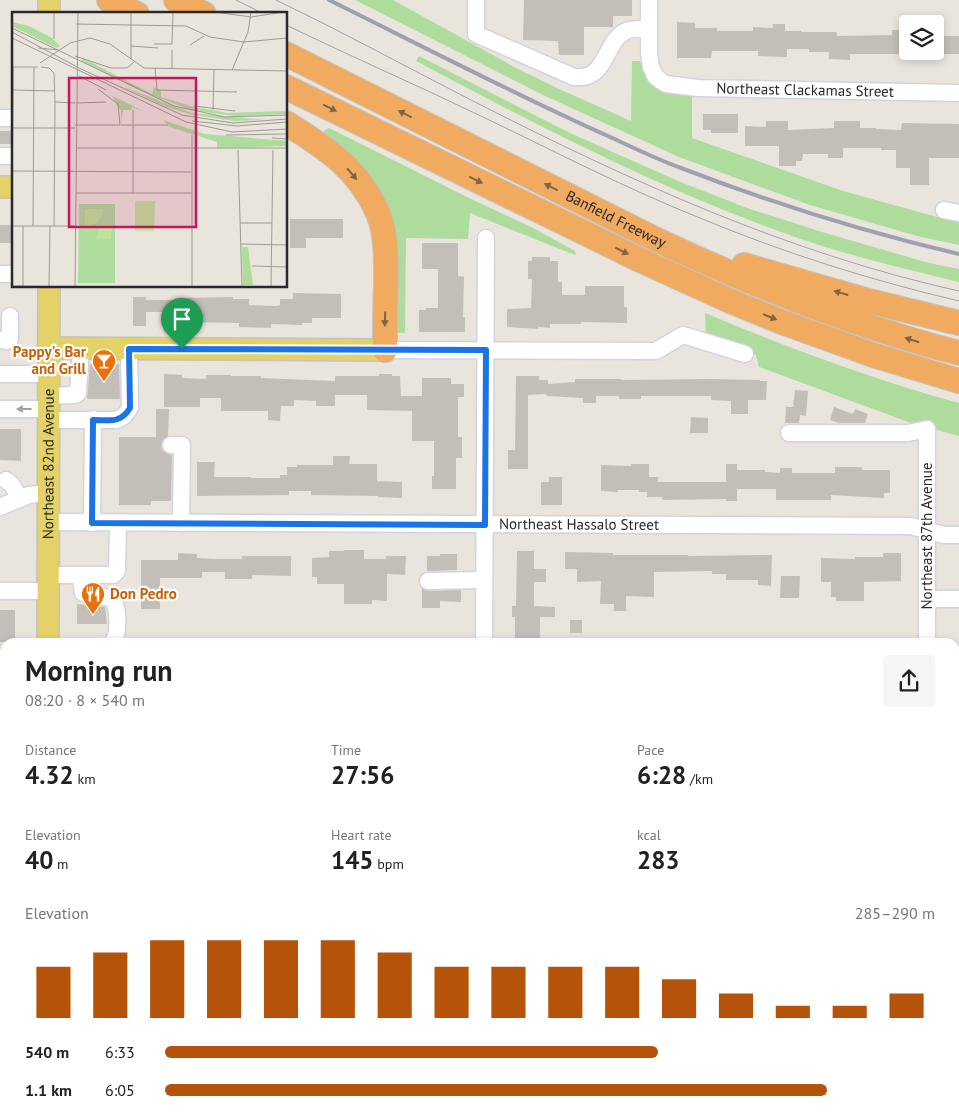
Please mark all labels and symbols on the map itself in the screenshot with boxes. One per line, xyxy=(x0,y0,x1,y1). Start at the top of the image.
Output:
inset map xyxy=(12,12,288,288)
street label: Northeast Clackamas Street xyxy=(716,78,894,101)
one-way arrow xyxy=(323,104,337,112)
one-way arrow xyxy=(398,110,413,118)
one-way arrow xyxy=(346,167,358,179)
one-way arrow xyxy=(469,176,483,184)
one-way arrow xyxy=(544,183,558,191)
street label: Banfield Freeway xyxy=(563,186,669,252)
one-way arrow xyxy=(615,247,629,255)
one-way arrow xyxy=(834,289,849,297)
pin xyxy=(161,298,203,349)
one-way arrow xyxy=(381,311,389,327)
one-way arrow xyxy=(763,314,777,322)
one-way arrow xyxy=(904,335,919,343)
place label: Pappy's Bar and Grill xyxy=(13,342,87,378)
bar icon: Pappy's Bar and Grill xyxy=(91,348,117,382)
street label: Northeast 82nd Avenue xyxy=(38,389,58,539)
one-way arrow xyxy=(16,405,32,413)
street label: Northeast 87th Avenue xyxy=(917,462,936,610)
street label: Northeast Hassalo Street xyxy=(499,514,659,534)
restaurant icon: Don Pedro xyxy=(80,581,106,615)
place label: Don Pedro xyxy=(110,584,177,603)

